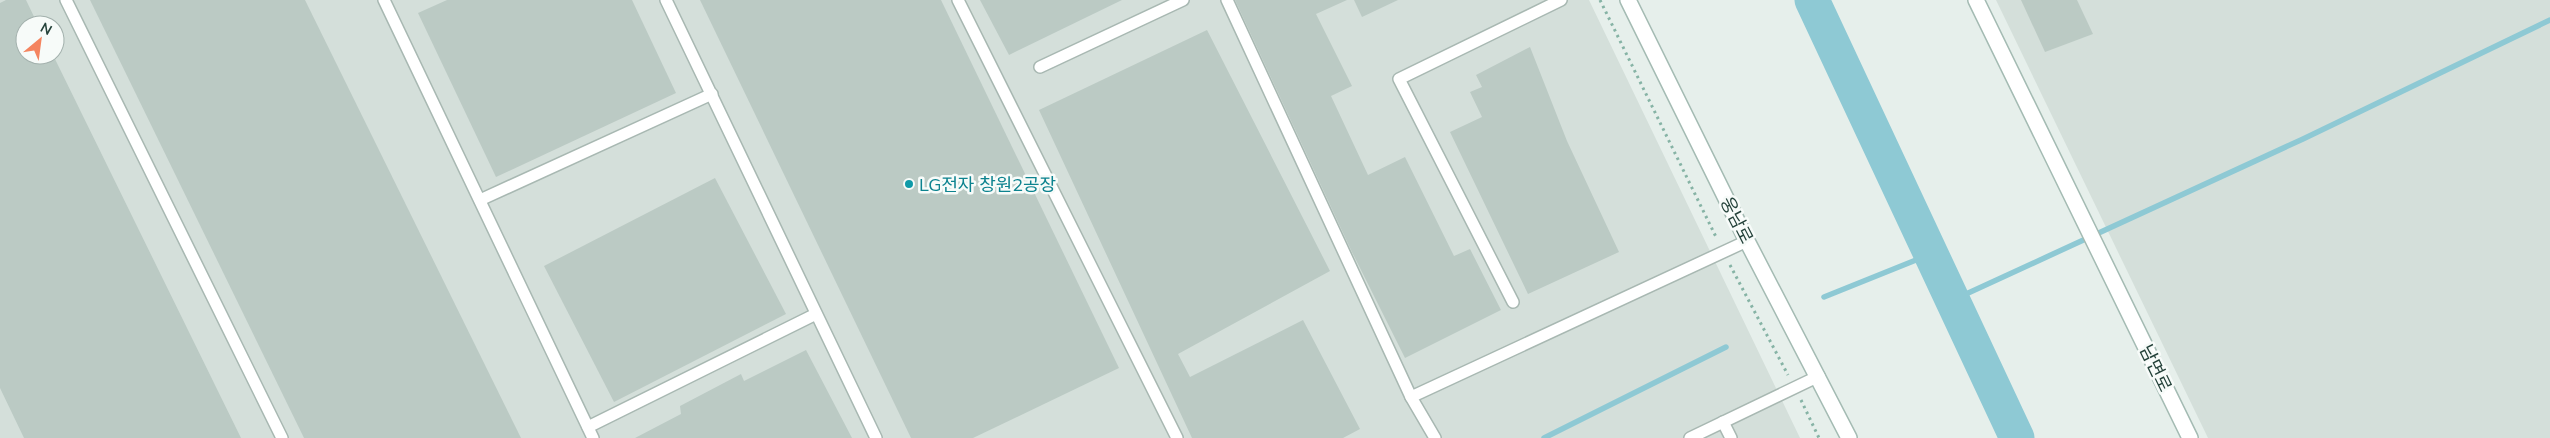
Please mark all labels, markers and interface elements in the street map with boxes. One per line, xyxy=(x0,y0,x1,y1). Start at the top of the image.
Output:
north arrow xyxy=(15,15,65,65)
text: N xyxy=(37,18,55,39)
place label: LG전자 창원2공장 xyxy=(919,173,1056,196)
marker: LG전자 창원2공장 xyxy=(903,178,915,190)
street label: 웅남로 xyxy=(1715,193,1759,247)
street label: 남면로 xyxy=(2135,341,2177,395)

